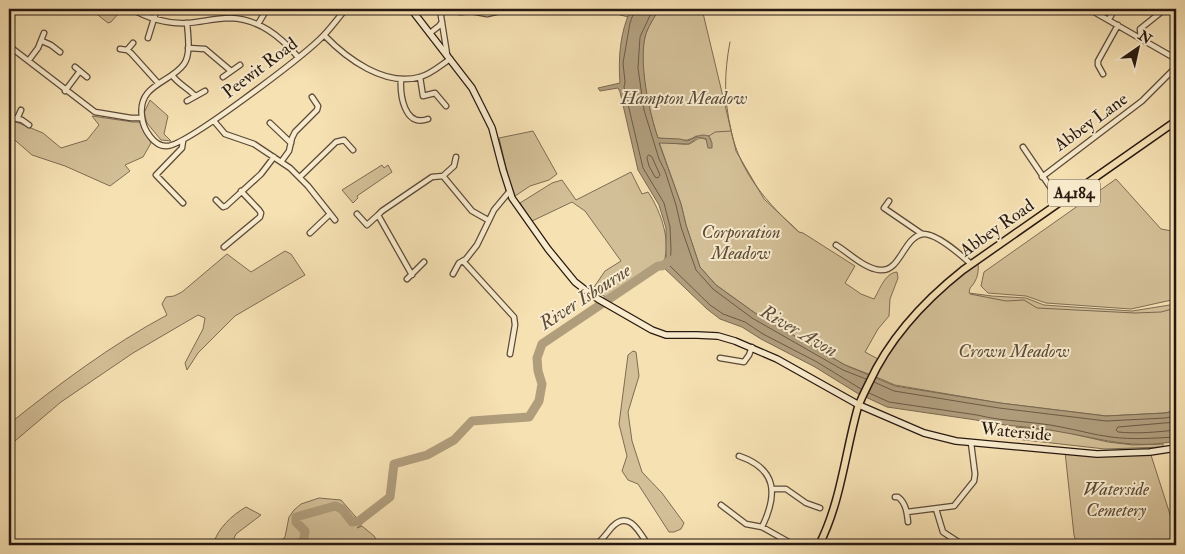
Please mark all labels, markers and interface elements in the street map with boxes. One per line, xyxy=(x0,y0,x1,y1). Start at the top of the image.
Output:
north arrow xyxy=(1112,22,1162,72)
text: N xyxy=(1134,27,1155,48)
street label: Peewit Road xyxy=(218,32,302,104)
park label: Hampton Meadow xyxy=(620,87,747,110)
street label: Abbey Lane xyxy=(1049,87,1133,157)
road number: A4184 xyxy=(1048,180,1100,207)
street label: Abbey Road xyxy=(954,194,1039,263)
park label: Corporation Meadow xyxy=(702,221,780,265)
water label: River Isbourne xyxy=(534,258,636,336)
water label: River Avon xyxy=(755,299,842,363)
park label: Crown Meadow xyxy=(958,340,1070,363)
street label: Waterside xyxy=(978,417,1053,447)
park label: Waterside Cemetery xyxy=(1083,478,1150,522)

